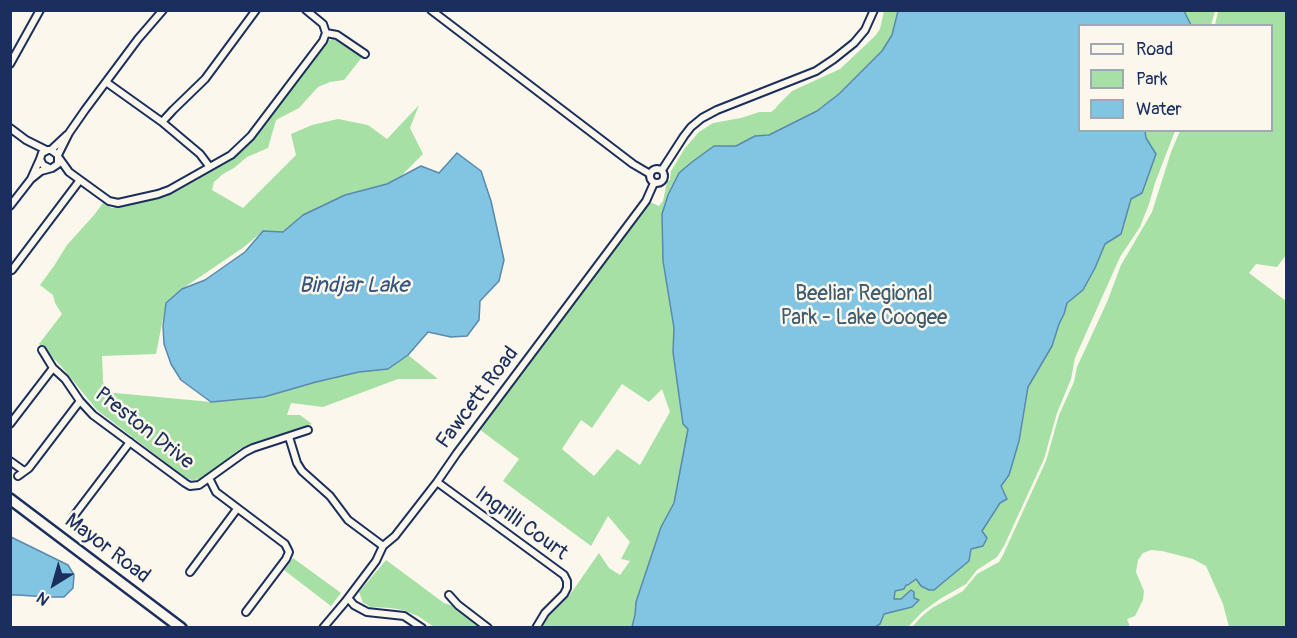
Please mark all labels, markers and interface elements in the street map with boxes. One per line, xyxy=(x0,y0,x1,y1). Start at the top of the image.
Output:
legend xyxy=(1078,24,1273,132)
text: Road xyxy=(1136,38,1173,61)
text: Park xyxy=(1136,68,1168,91)
text: Water xyxy=(1136,98,1182,121)
water label: Bindjar Lake xyxy=(299,273,409,299)
park label: Beeliar Regional Park - Lake Coogee xyxy=(781,282,947,332)
street label: Fawcett Road xyxy=(431,342,525,454)
street label: Preston Drive xyxy=(89,383,199,475)
street label: Ingrilli Court xyxy=(470,482,572,566)
street label: Mayor Road xyxy=(59,509,155,589)
north arrow xyxy=(24,554,84,614)
text: N xyxy=(33,587,54,610)

